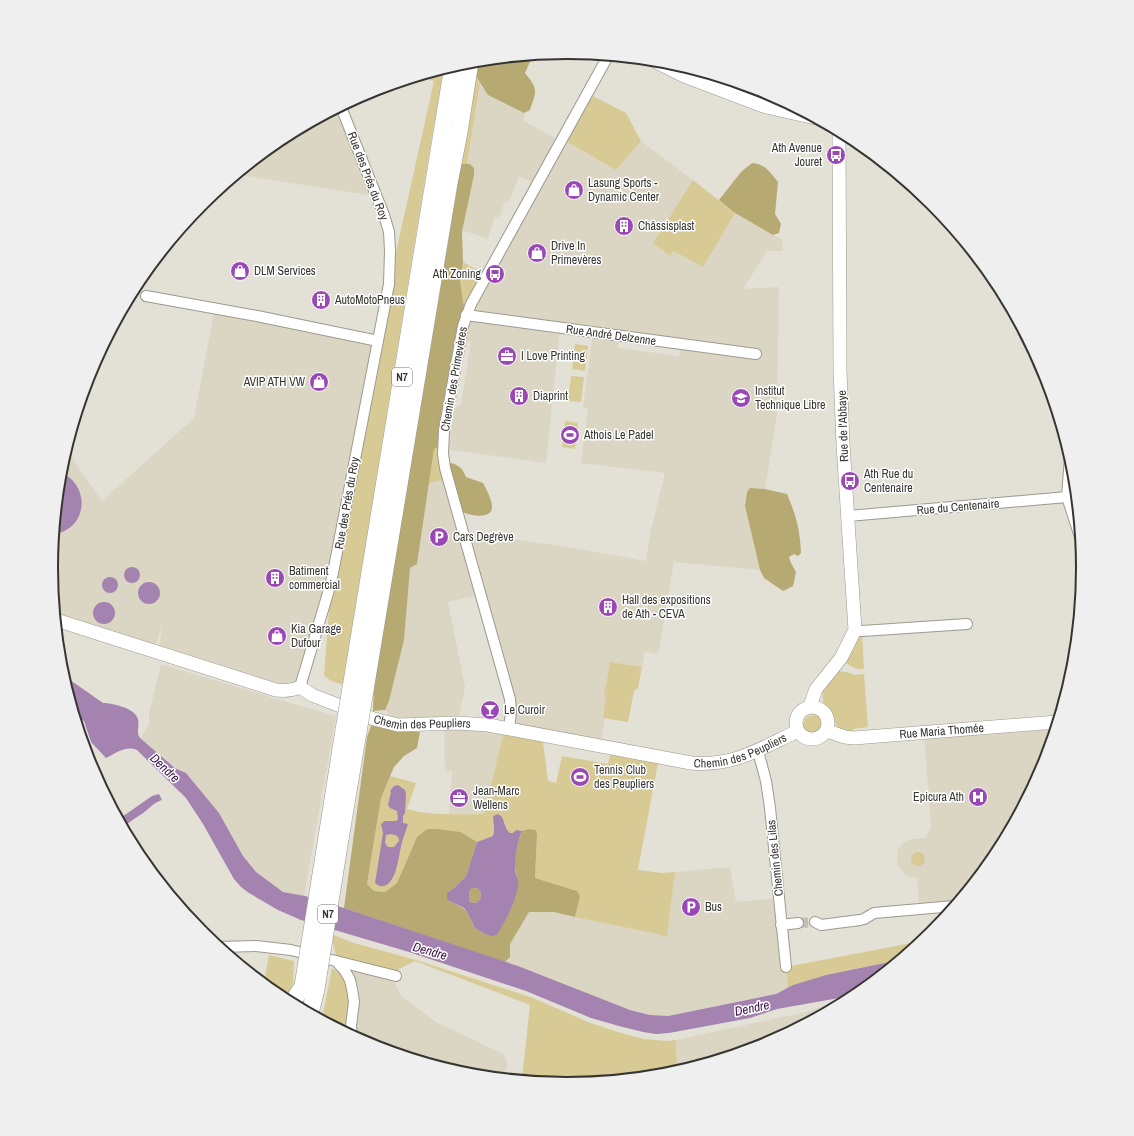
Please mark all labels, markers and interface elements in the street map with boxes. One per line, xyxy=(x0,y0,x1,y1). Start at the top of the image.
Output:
street label: Rue des Prés du Roy xyxy=(344,129,392,223)
place label: Ath Avenue Jouret xyxy=(771,140,822,170)
bus stop icon: Ath Avenue Jouret xyxy=(825,144,847,166)
place label: Lasung Sports - Dynamic Center xyxy=(588,175,660,205)
shop icon: Lasung Sports - Dynamic Center xyxy=(563,179,585,201)
building icon: Châssisplast xyxy=(613,215,635,237)
place label: Châssisplast xyxy=(638,218,695,234)
place label: Drive In Primevères xyxy=(551,238,601,268)
shop icon: Drive In Primevères xyxy=(526,242,548,264)
shop icon: DLM Services xyxy=(229,260,251,282)
place label: DLM Services xyxy=(254,263,316,279)
bus stop icon: Ath Zoning xyxy=(484,263,506,285)
place label: Ath Zoning xyxy=(432,266,482,282)
building icon: AutoMotoPneus xyxy=(310,289,332,311)
place label: AutoMotoPneus xyxy=(334,292,405,308)
street label: Rue André Delzenne xyxy=(565,321,657,349)
street label: Chemin des Primevères xyxy=(437,325,471,433)
office icon: I Love Printing xyxy=(496,345,518,367)
place label: I Love Printing xyxy=(521,348,586,364)
road number: N7 xyxy=(392,368,412,386)
shop icon: AVIP ATH VW xyxy=(308,371,330,393)
place label: AVIP ATH VW xyxy=(243,374,306,390)
place label: Institut Technique Libre xyxy=(755,383,826,413)
building icon: Diaprint xyxy=(508,385,530,407)
school or university icon: Institut Technique Libre xyxy=(730,387,752,409)
place label: Diaprint xyxy=(533,388,568,404)
street label: Rue de l'Abbaye xyxy=(834,390,852,462)
sports icon: Athois Le Padel xyxy=(559,424,581,446)
place label: Athois Le Padel xyxy=(583,427,653,443)
street label: Rue des Prés du Roy xyxy=(331,455,363,550)
place label: Ath Rue du Centenaire xyxy=(863,466,913,496)
bus stop icon: Ath Rue du Centenaire xyxy=(839,470,861,492)
street label: Rue du Centenaire xyxy=(916,495,1000,519)
parking icon: Cars Degrève xyxy=(428,526,450,548)
place label: Cars Degrève xyxy=(453,529,514,545)
place label: Batiment commercial xyxy=(289,563,340,593)
building icon: Batiment commercial xyxy=(264,567,286,589)
place label: Hall des expositions de Ath - CEVA xyxy=(622,592,711,622)
building icon: Hall des expositions de Ath - CEVA xyxy=(597,596,619,618)
place label: Kia Garage Dufour xyxy=(291,621,341,651)
shop icon: Kia Garage Dufour xyxy=(266,625,288,647)
bar icon: Le Curoir xyxy=(479,699,501,721)
place label: Le Curoir xyxy=(504,702,546,718)
street label: Chemin des Peupliers xyxy=(372,711,471,733)
street label: Rue Maria Thomée xyxy=(899,720,985,742)
street label: Chemin des Peupliers xyxy=(693,730,789,772)
water label: Dendre xyxy=(146,750,184,786)
place label: Tennis Club des Peupliers xyxy=(594,762,654,792)
sports icon: Tennis Club des Peupliers xyxy=(569,766,591,788)
place label: Jean-Marc Wellens xyxy=(473,783,520,813)
hospital icon: Epicura Ath xyxy=(967,786,989,808)
office icon: Jean-Marc Wellens xyxy=(448,787,470,809)
place label: Epicura Ath xyxy=(913,789,964,805)
street label: Chemin des Lilas xyxy=(763,819,787,897)
parking icon: Bus xyxy=(680,896,702,918)
place label: Bus xyxy=(705,899,722,915)
road number: N7 xyxy=(318,905,338,923)
water label: Dendre xyxy=(411,938,449,964)
water label: Dendre xyxy=(733,996,771,1020)

